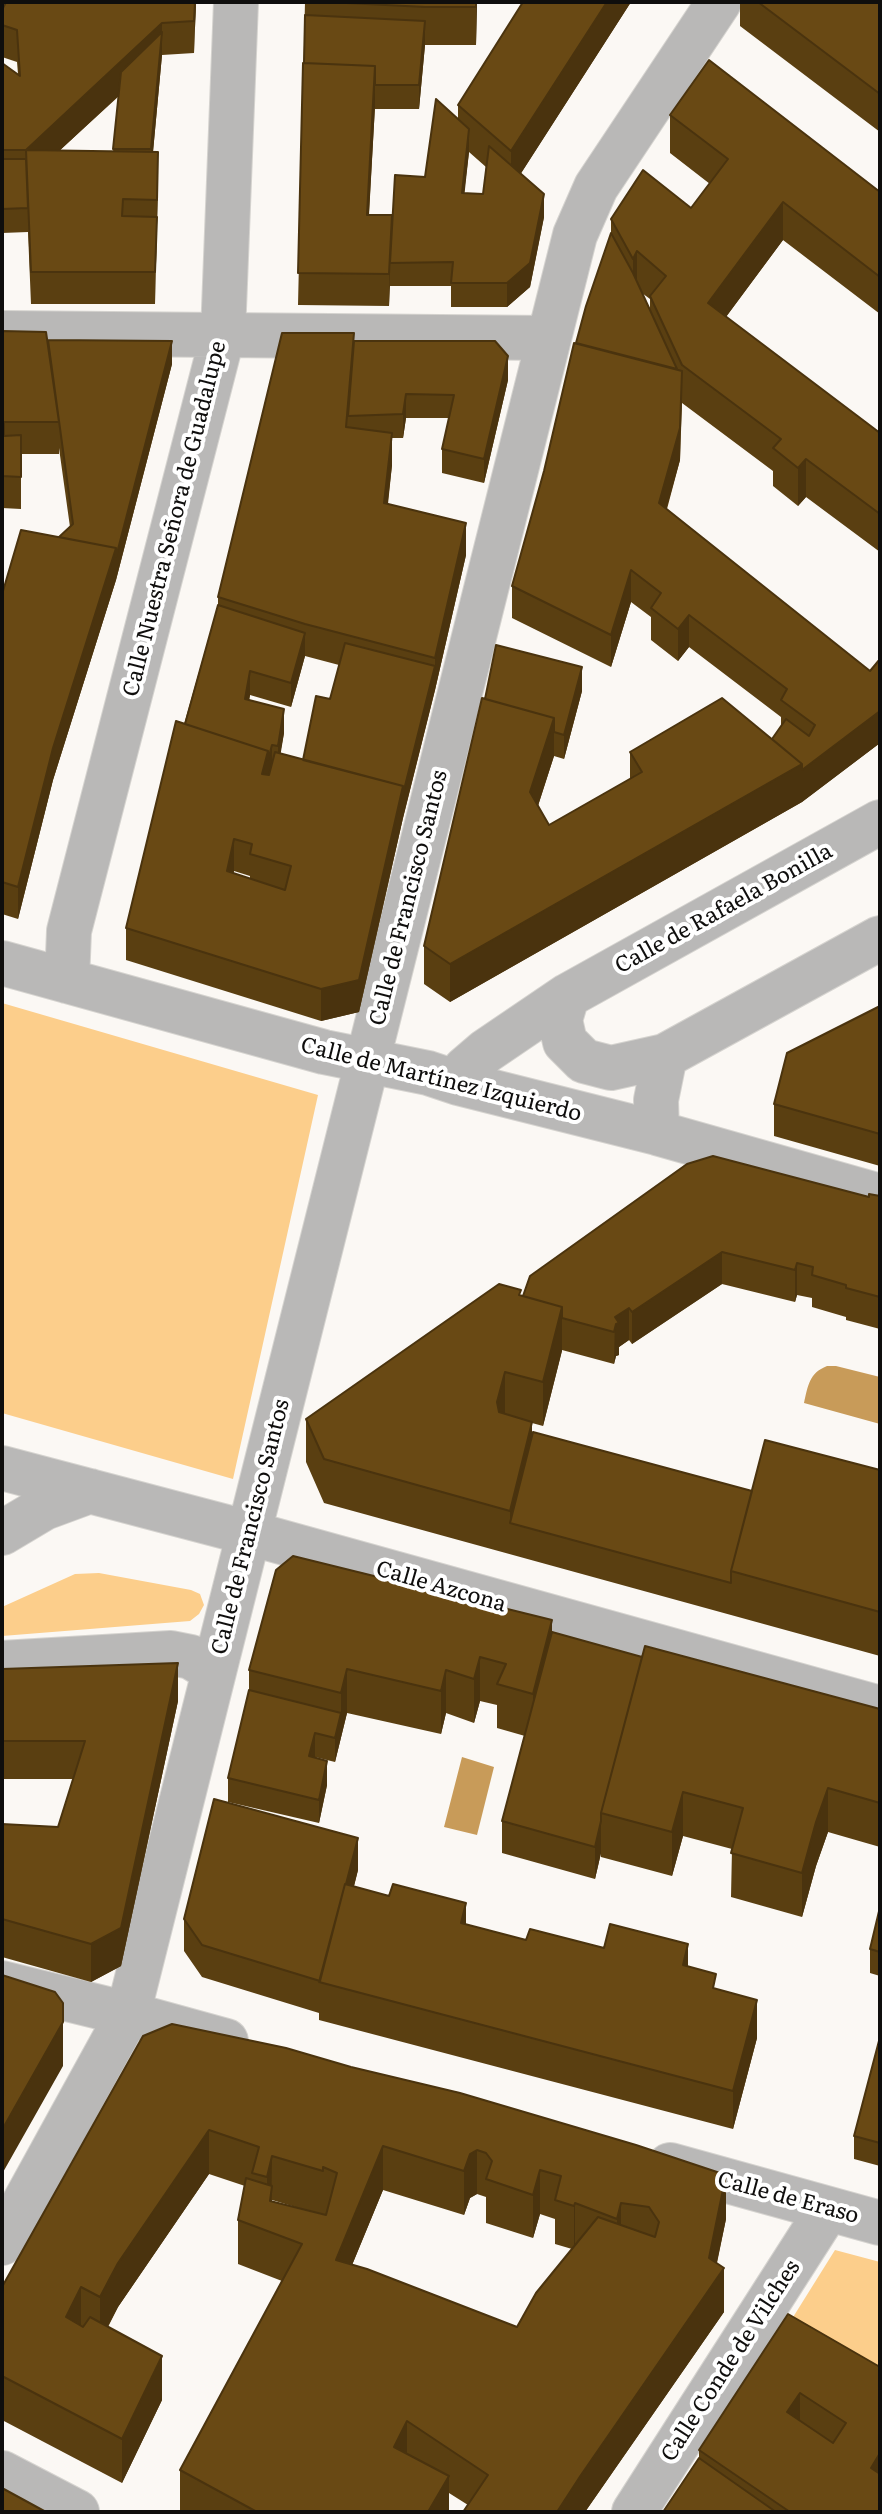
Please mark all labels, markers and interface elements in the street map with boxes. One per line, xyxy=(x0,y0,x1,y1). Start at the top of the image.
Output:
street label: Calle Nuestra Señora de Guadalupe xyxy=(118,339,232,699)
street label: Calle de Francisco Santos xyxy=(364,768,454,1028)
street label: Calle de Rafaela Bonilla xyxy=(611,838,837,980)
street label: Calle de Martínez Izquierdo xyxy=(298,1032,584,1128)
street label: Calle de Francisco Santos xyxy=(206,1397,296,1657)
street label: Calle Azcona xyxy=(373,1556,509,1618)
street label: Calle de Eraso xyxy=(714,2166,862,2230)
street label: Calle Conde de Vilches xyxy=(656,2255,806,2467)

